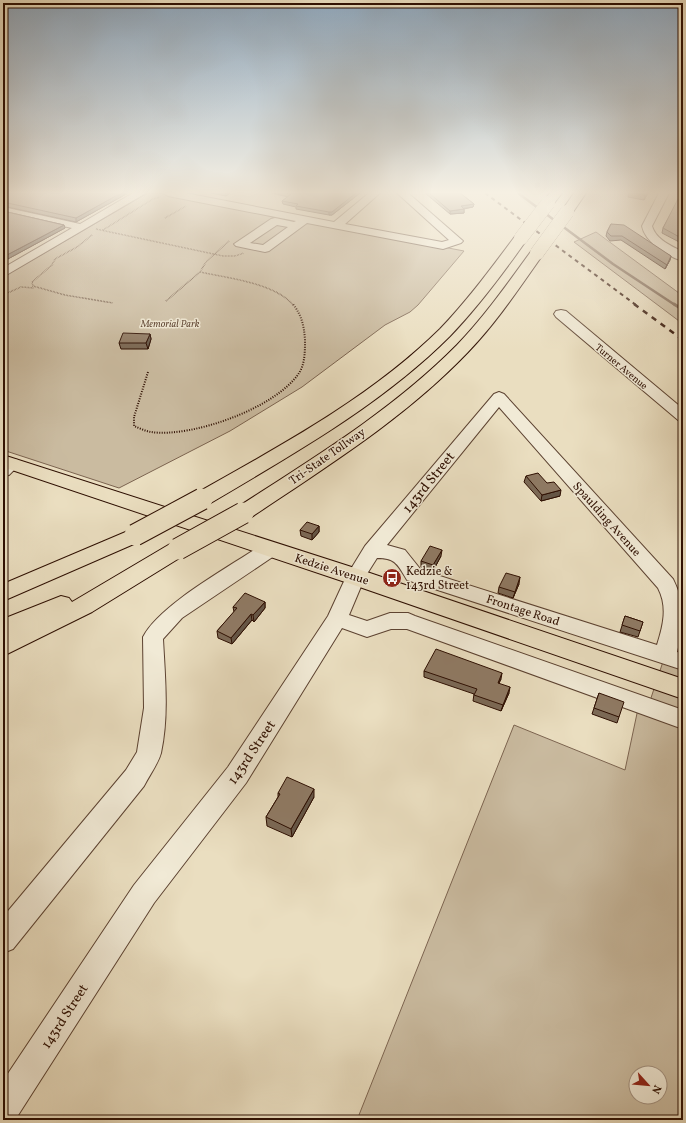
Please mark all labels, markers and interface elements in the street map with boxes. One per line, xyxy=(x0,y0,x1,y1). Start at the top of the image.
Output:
park label: Memorial Park xyxy=(140,317,200,331)
street label: Turner Avenue xyxy=(592,341,651,393)
street label: Tri-State Tollway xyxy=(286,424,369,489)
street label: 143rd Street xyxy=(399,448,460,518)
street label: Spaulding Avenue xyxy=(568,479,644,561)
street label: Kedzie Avenue xyxy=(293,550,371,590)
place label: Kedzie & 143rd Street xyxy=(406,564,469,594)
bus stop icon: Kedzie & 143rd Street xyxy=(381,567,403,589)
street label: Frontage Road xyxy=(484,592,562,630)
street label: 143rd Street xyxy=(224,717,281,789)
street label: 143rd Street xyxy=(37,981,93,1053)
north arrow xyxy=(628,1065,668,1105)
text: N xyxy=(647,1082,664,1096)

